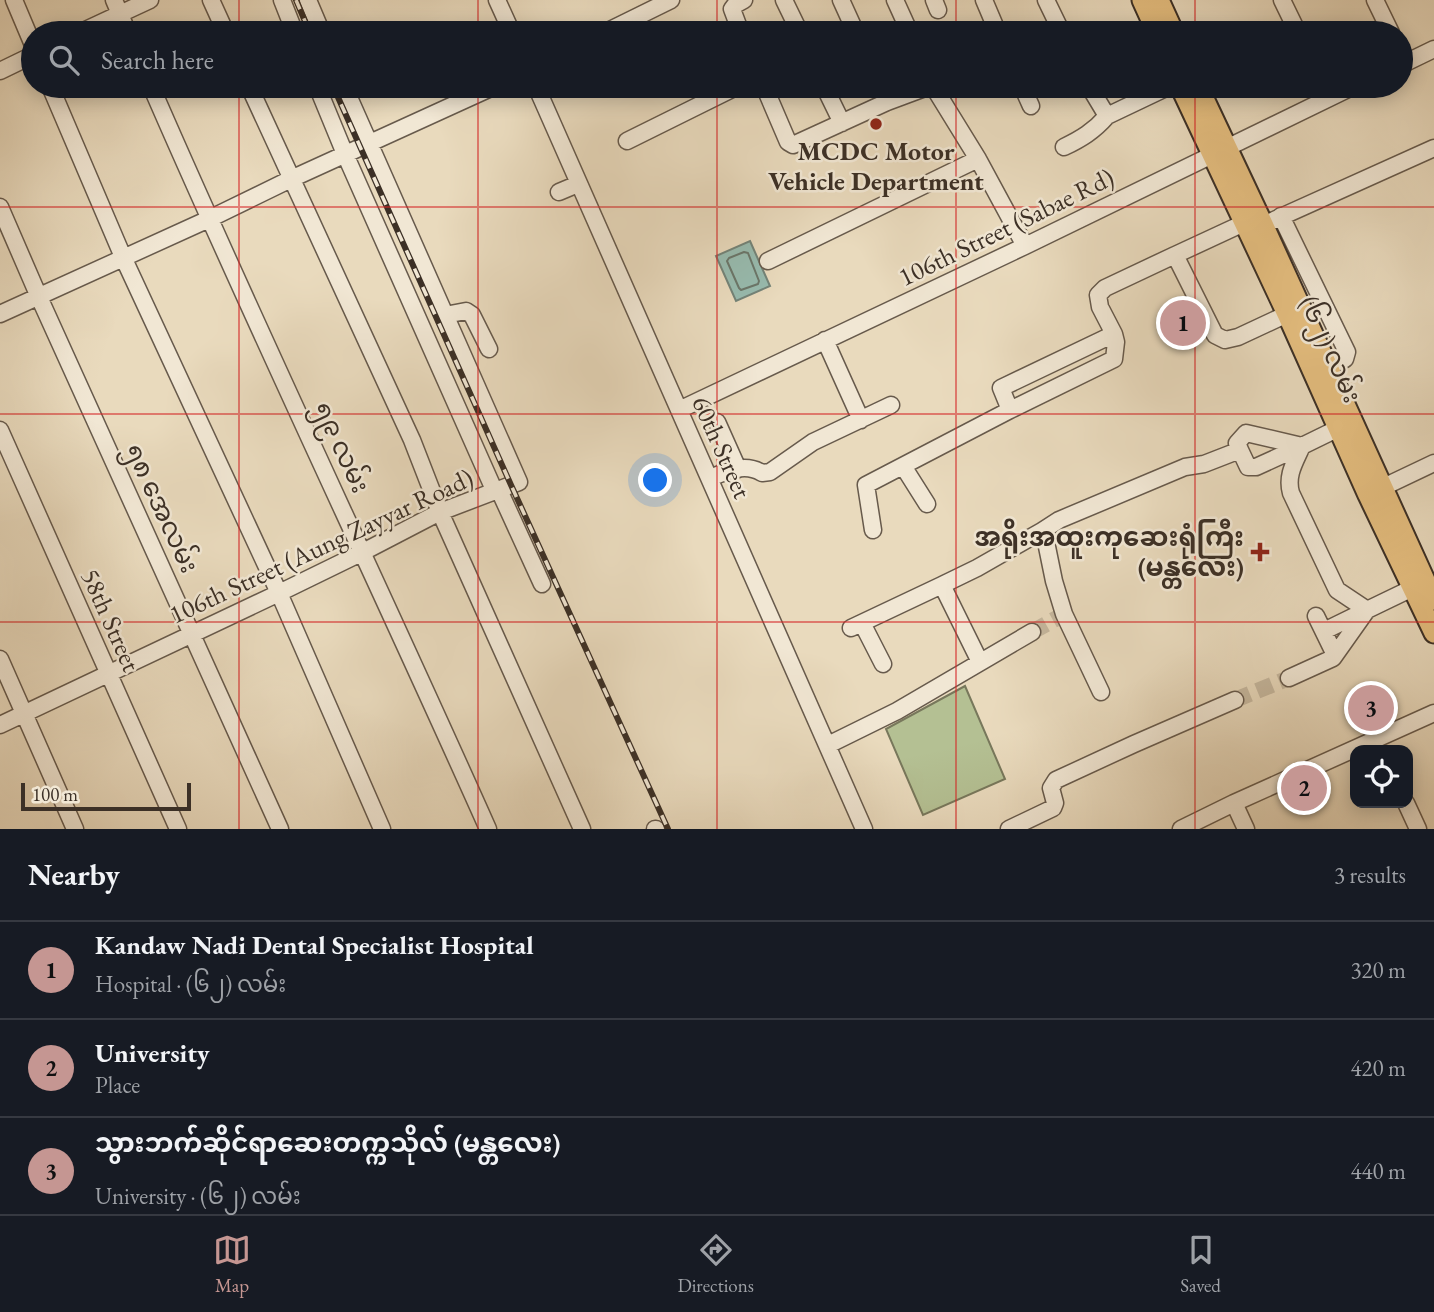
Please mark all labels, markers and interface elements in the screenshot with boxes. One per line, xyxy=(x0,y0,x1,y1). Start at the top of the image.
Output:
search box xyxy=(21,21,1413,98)
icon: search xyxy=(45,41,83,79)
text: Search here xyxy=(101,43,214,77)
marker: MCDC Motor Vehicle Department xyxy=(868,116,884,132)
place label: MCDC Motor Vehicle Department xyxy=(768,134,984,198)
street label: 106th Street (Sabae Rd) xyxy=(893,160,1119,294)
street label: (၆၂) လမ်း xyxy=(1289,290,1370,409)
pin: 1 xyxy=(1160,297,1206,349)
street label: 60th Street xyxy=(684,390,760,504)
street label: ၅၉ လမ်း xyxy=(302,396,378,500)
street label: ၅၈ အေလမ်း xyxy=(114,438,207,580)
street label: 106th Street (Aung Zayyar Road) xyxy=(164,461,478,631)
your location xyxy=(638,463,672,497)
place label: အရိုးအထူးကုဆေးရုံကြီး (မန္တလေး) xyxy=(975,518,1244,589)
marker: အရိုးအထူးကုဆေးရုံကြီး (မန္တလေး) xyxy=(1250,542,1270,562)
street label: 58th Street xyxy=(73,563,149,677)
pin: 3 xyxy=(1348,682,1394,734)
map controls xyxy=(1350,745,1413,808)
button: locate xyxy=(1350,745,1413,808)
pin: 2 xyxy=(1281,762,1327,814)
scale bar xyxy=(21,780,191,812)
text: 100 m xyxy=(32,782,78,807)
text: Nearby xyxy=(28,855,120,894)
text: 3 results xyxy=(1334,860,1406,890)
text: Kandaw Nadi Dental Specialist Hospital xyxy=(95,928,534,962)
text: 1 xyxy=(45,955,57,985)
text: 320 m xyxy=(1350,955,1406,985)
text: Hospital · (၆၂) လမ်း xyxy=(95,969,286,999)
text: University xyxy=(95,1036,209,1070)
text: 2 xyxy=(45,1053,57,1083)
text: 420 m xyxy=(1350,1053,1406,1083)
text: Place xyxy=(95,1070,140,1100)
text: သွားဘက်ဆိုင်ရာဆေးတက္ကသိုလ် (မန္တလေး) xyxy=(95,1126,560,1160)
text: 3 xyxy=(45,1156,57,1186)
text: 440 m xyxy=(1350,1156,1406,1186)
text: University · (၆၂) လမ်း xyxy=(95,1181,301,1211)
tab: Map xyxy=(213,1231,251,1298)
tab: Directions xyxy=(677,1231,754,1298)
tab: Saved xyxy=(1180,1231,1221,1298)

